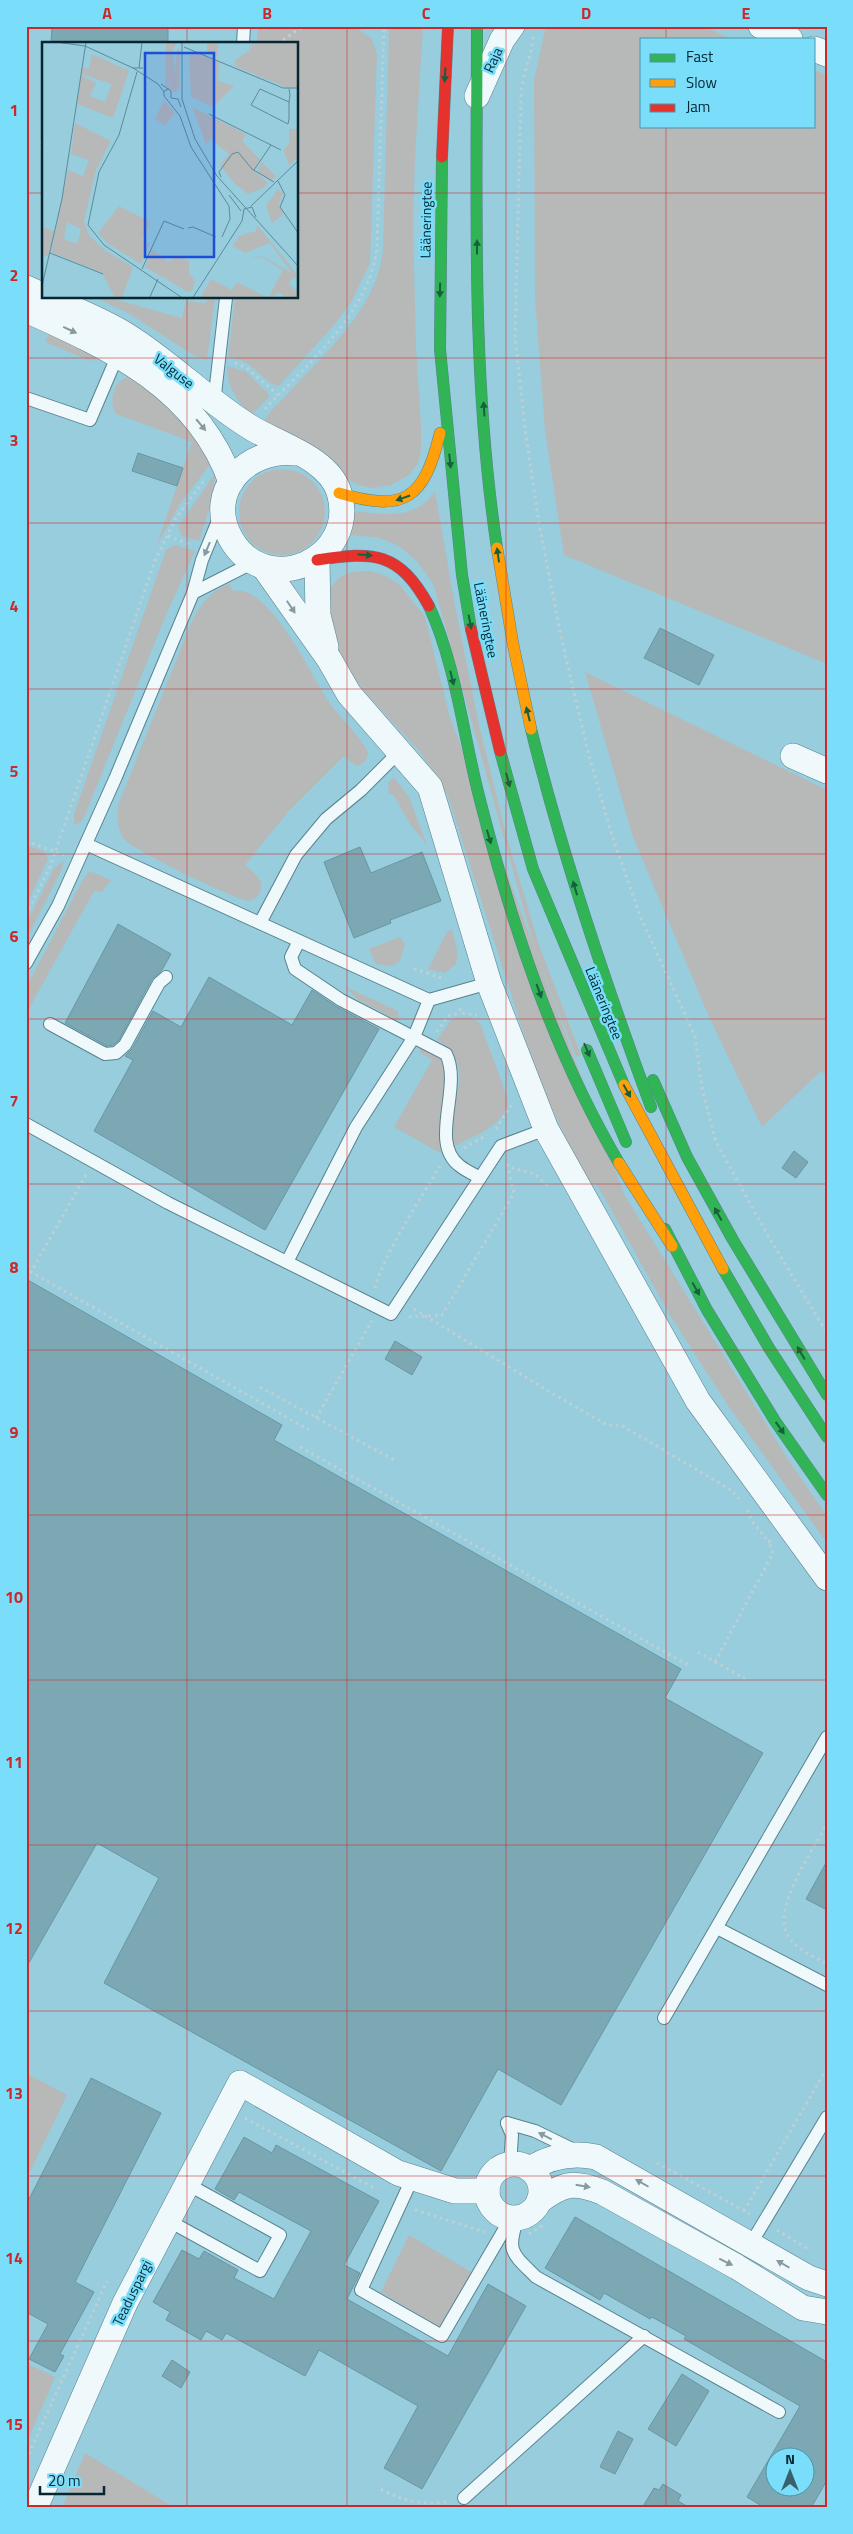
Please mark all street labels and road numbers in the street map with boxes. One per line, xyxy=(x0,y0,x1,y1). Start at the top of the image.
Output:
street label: Raja xyxy=(478,44,507,76)
street label: Lääneringtee xyxy=(414,181,437,259)
street label: Valguse xyxy=(150,348,199,393)
street label: Lääneringtee xyxy=(469,580,504,660)
street label: Lääneringtee xyxy=(580,963,629,1042)
street label: Teaduspargi xyxy=(107,2256,157,2329)

